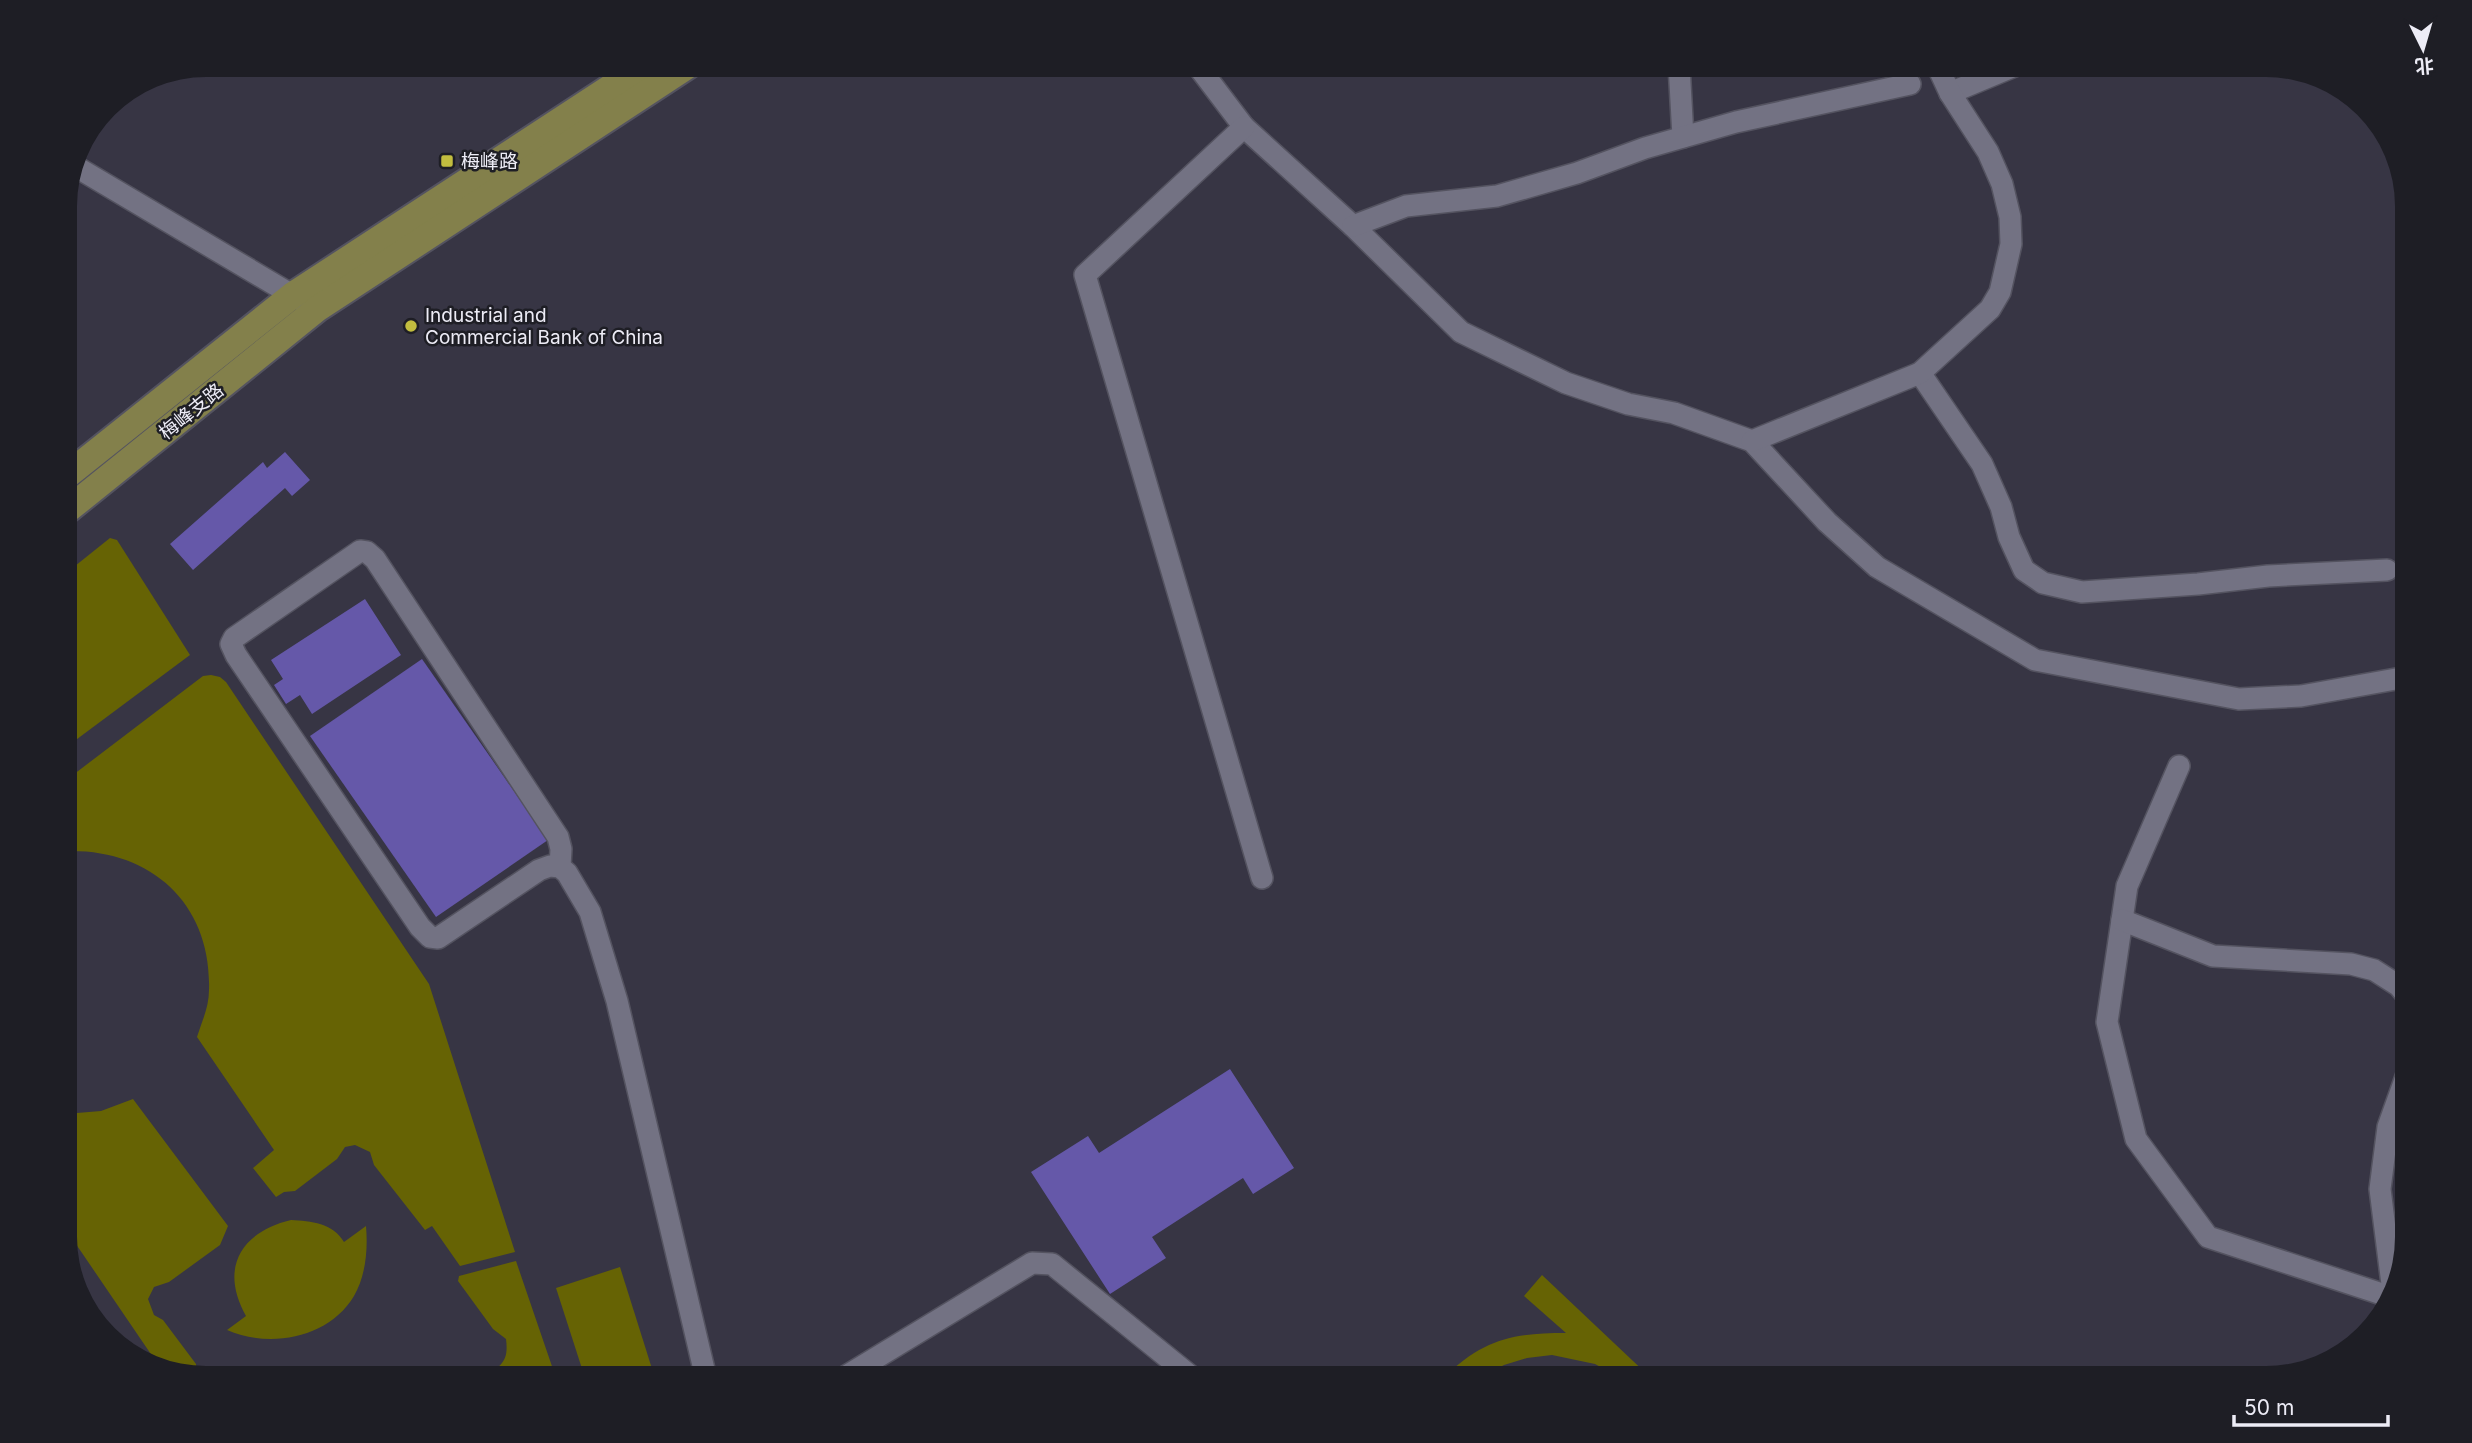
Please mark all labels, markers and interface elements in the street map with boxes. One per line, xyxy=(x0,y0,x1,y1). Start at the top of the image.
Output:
north arrow xyxy=(2388,14,2458,84)
text: 北 xyxy=(2414,53,2435,78)
place label: 梅峰路 xyxy=(461,150,518,173)
marker: 梅峰路 xyxy=(439,153,455,169)
place label: Industrial and Commercial Bank of China xyxy=(425,304,663,349)
marker: Industrial and Commercial Bank of China xyxy=(403,318,419,334)
street label: 梅峰支路 xyxy=(155,379,228,444)
scale bar xyxy=(2234,1384,2388,1428)
text: 50 m xyxy=(2244,1395,2294,1420)

